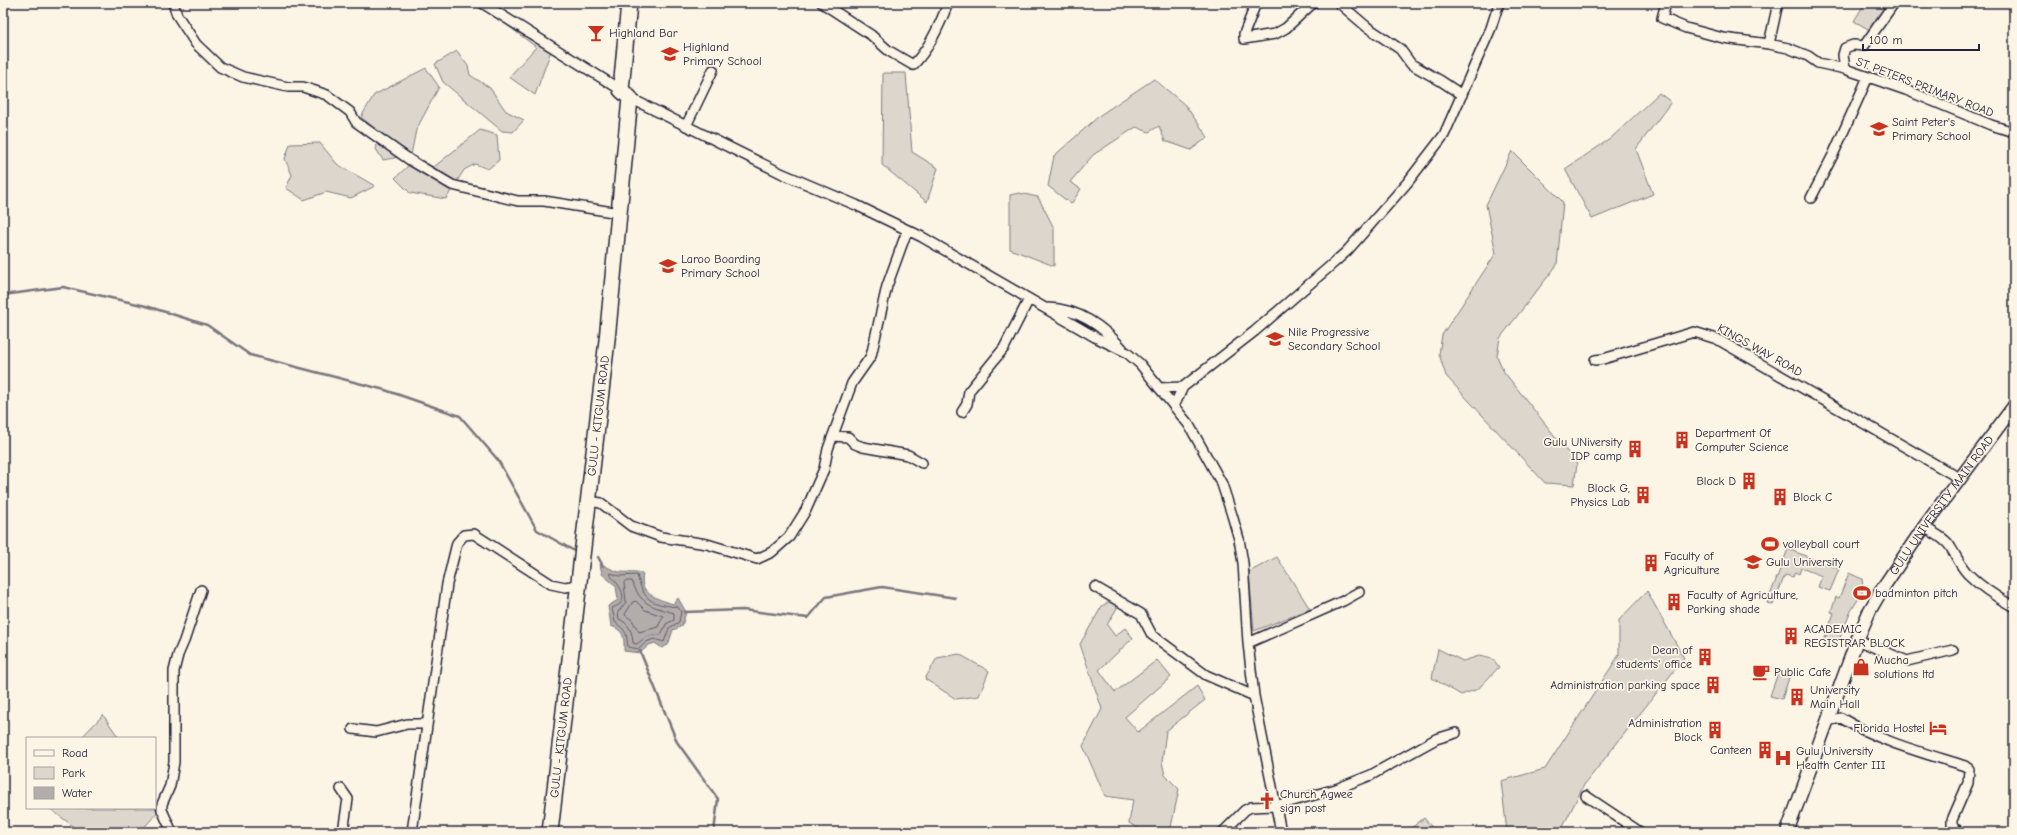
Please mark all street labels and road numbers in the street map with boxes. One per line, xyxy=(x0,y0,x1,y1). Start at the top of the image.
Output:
street label: ST. PETERS PRIMARY ROAD xyxy=(1854,54,1996,120)
street label: KINGS WAY ROAD xyxy=(1715,321,1805,379)
street label: GULU - KITGUM ROAD xyxy=(584,355,612,477)
street label: GULU UNIVERSITY MAIN ROAD xyxy=(1887,433,1997,578)
street label: GULU - KITGUM ROAD xyxy=(547,677,575,799)

